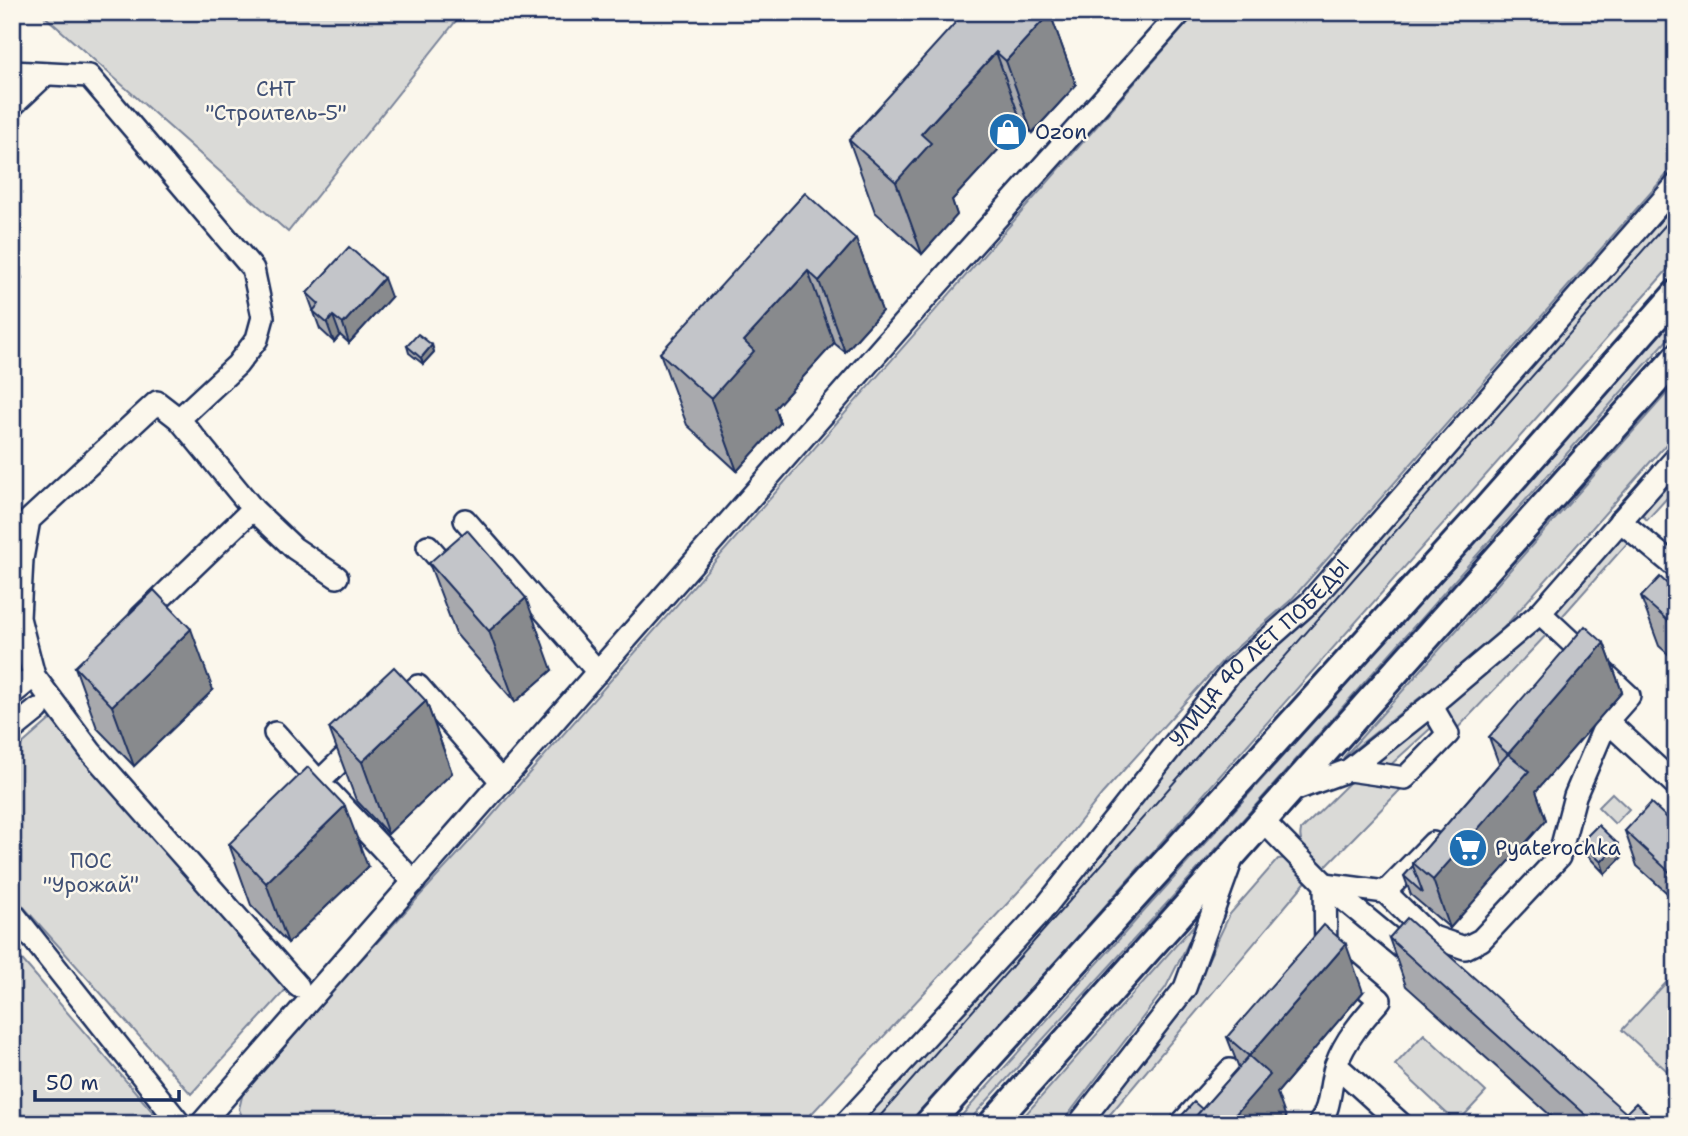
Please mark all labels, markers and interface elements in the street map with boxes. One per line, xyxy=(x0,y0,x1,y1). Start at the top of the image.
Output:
park label: СНТ "Строитель-5" xyxy=(205,75,347,127)
shop icon: Ozon xyxy=(987,111,1029,153)
place label: Ozon xyxy=(1035,118,1087,146)
street label: УЛИЦА 40 ЛЕТ ПОБЕДЫ xyxy=(1163,553,1355,753)
supermarket icon: Pyaterochka xyxy=(1447,827,1489,869)
place label: Pyaterochka xyxy=(1495,834,1621,862)
park label: ПОС "Урожай" xyxy=(43,847,139,899)
scale bar xyxy=(35,1059,178,1103)
text: 50 m xyxy=(46,1069,99,1097)

